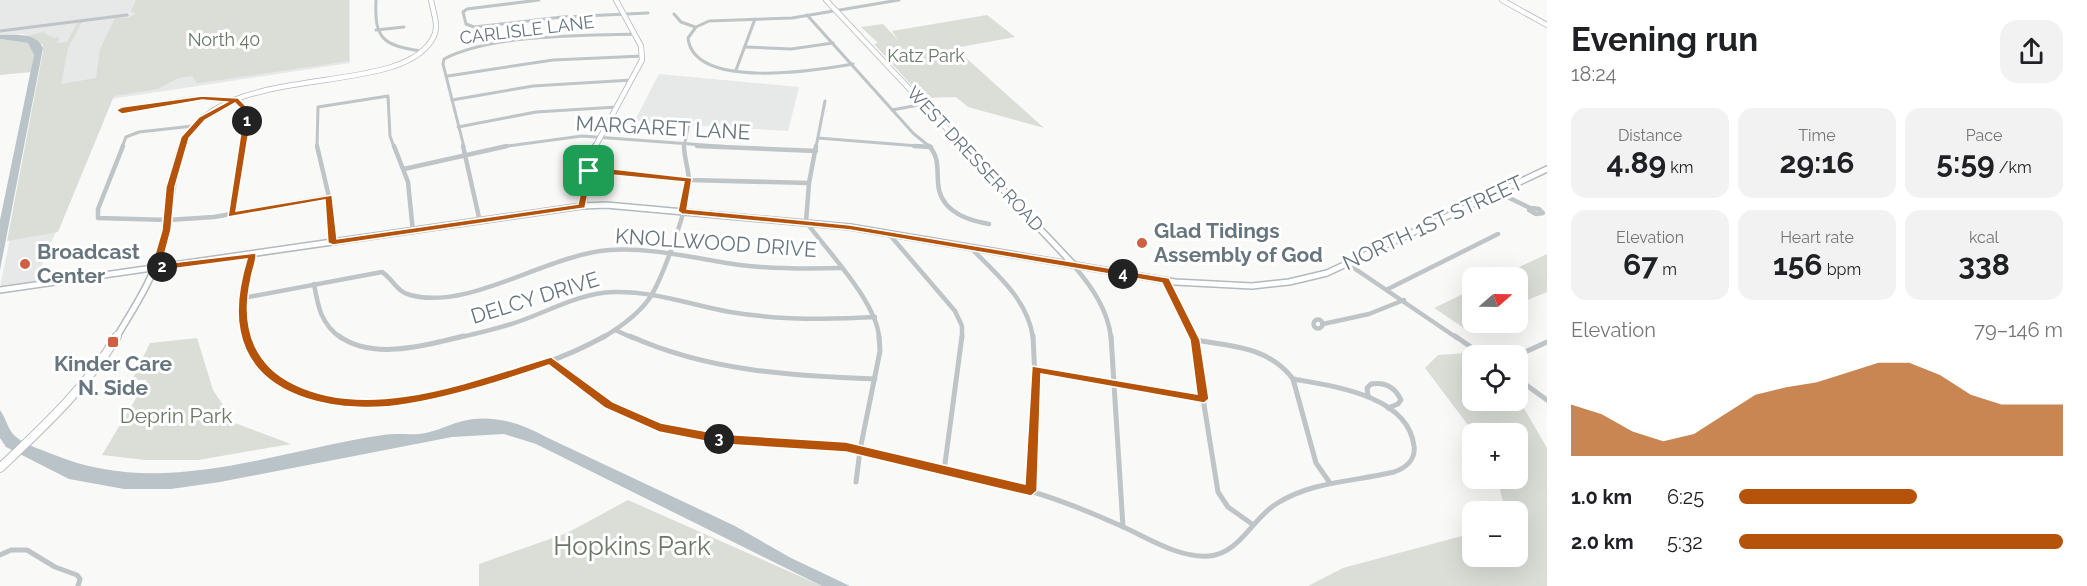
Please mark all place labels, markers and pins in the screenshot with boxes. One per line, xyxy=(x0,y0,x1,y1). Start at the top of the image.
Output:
pin: 1 xyxy=(232,106,262,136)
pin xyxy=(563,145,614,196)
place label: Glad Tidings Assembly of God xyxy=(1154,218,1323,267)
marker: Glad Tidings Assembly of God xyxy=(1135,236,1149,250)
place label: Broadcast Center xyxy=(37,239,140,288)
pin: 2 xyxy=(147,252,177,282)
marker: Broadcast Center xyxy=(18,257,32,271)
pin: 4 xyxy=(1108,259,1138,289)
marker: Kinder Care N. Side xyxy=(106,335,120,349)
place label: Kinder Care N. Side xyxy=(54,351,172,400)
pin: 3 xyxy=(704,424,734,454)

